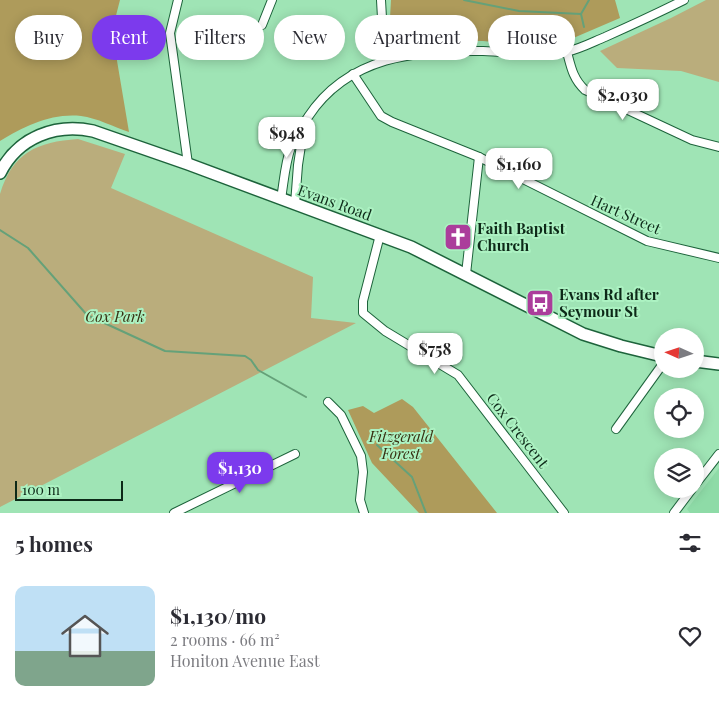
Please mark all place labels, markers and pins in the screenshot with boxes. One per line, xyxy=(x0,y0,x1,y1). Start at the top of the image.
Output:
pin: $2,030 xyxy=(582,78,664,121)
pin: $948 xyxy=(257,116,317,159)
pin: $1,160 xyxy=(478,148,560,190)
place label: Faith Baptist Church xyxy=(477,218,566,255)
church icon: Faith Baptist Church xyxy=(443,222,473,252)
place label: Evans Rd after Seymour St xyxy=(559,284,659,321)
bus stop icon: Evans Rd after Seymour St xyxy=(525,288,555,318)
pin: $758 xyxy=(405,332,465,375)
pin: $1,130 xyxy=(199,452,281,494)

